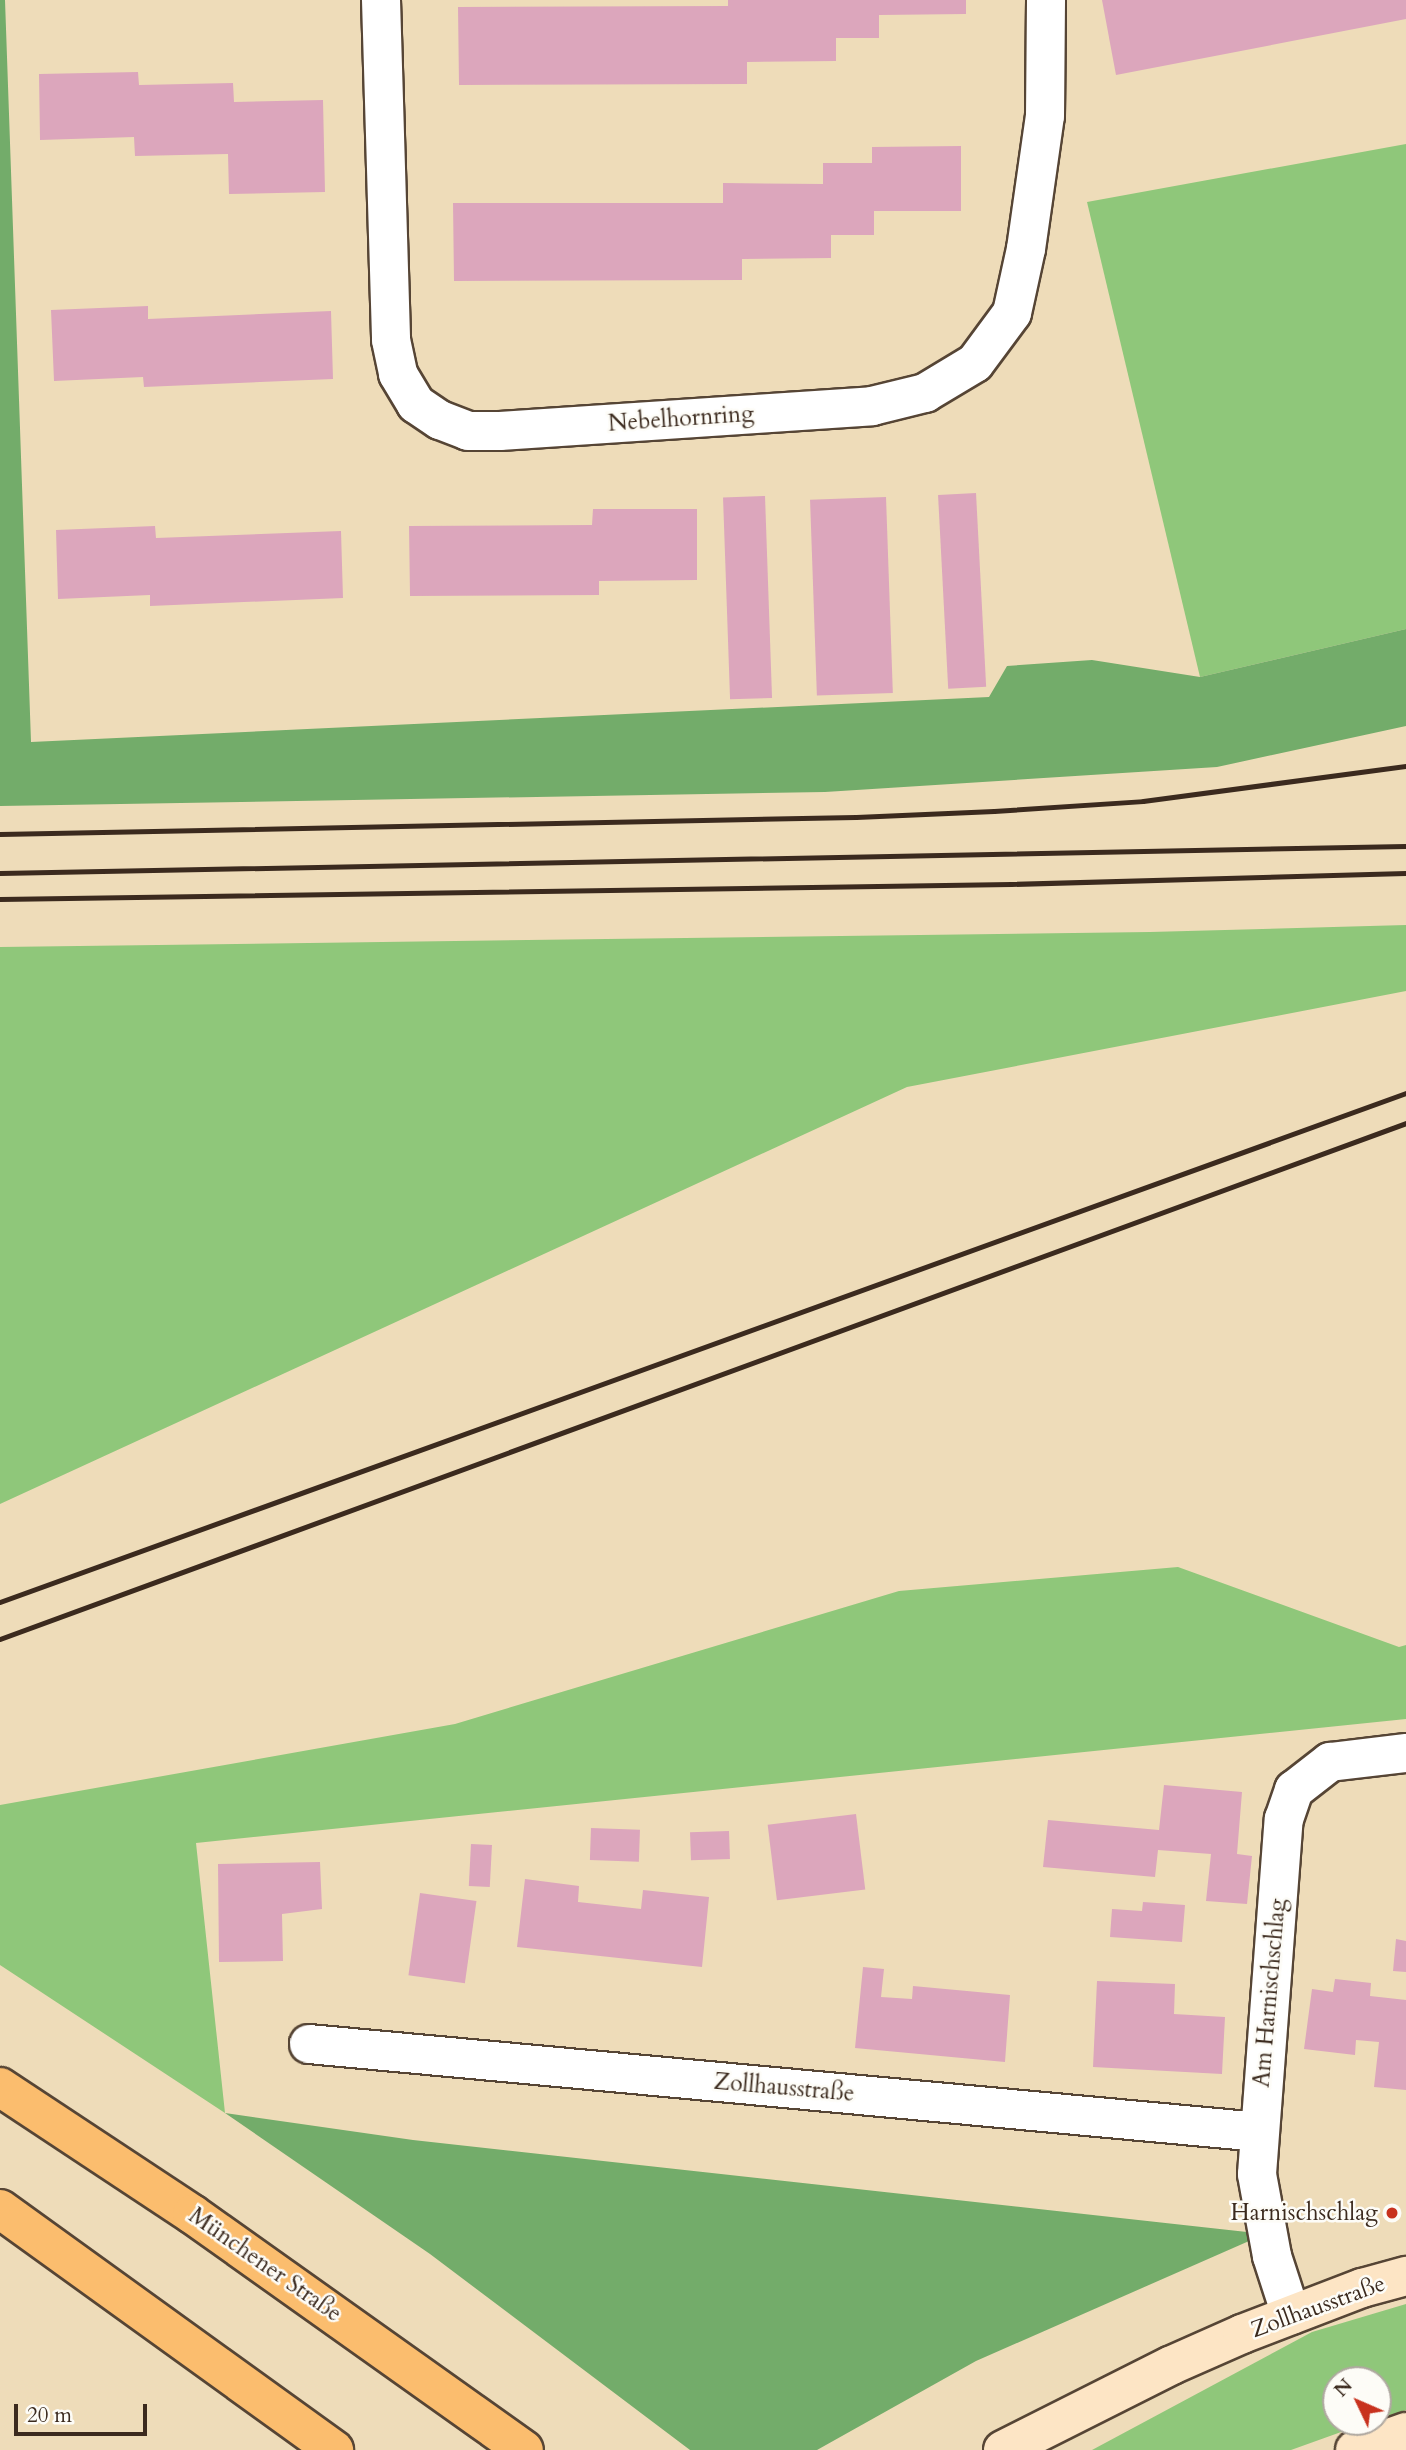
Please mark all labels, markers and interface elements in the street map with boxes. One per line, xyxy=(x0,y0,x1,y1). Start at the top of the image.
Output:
street label: Nebelhornring xyxy=(607,400,755,438)
street label: Am Harnischschlag xyxy=(1248,1897,1292,2089)
street label: Zollhausstraße xyxy=(713,2068,855,2108)
place label: Harnischschlag xyxy=(1231,2199,1378,2227)
street label: Münchener Straße xyxy=(183,2202,347,2328)
marker: Harnischschlag xyxy=(1384,2205,1400,2221)
street label: Zollhausstraße xyxy=(1247,2270,1389,2344)
north arrow xyxy=(1322,2366,1392,2436)
text: N xyxy=(1328,2373,1358,2403)
scale bar xyxy=(18,2390,150,2434)
text: 20 m xyxy=(27,2401,72,2430)

